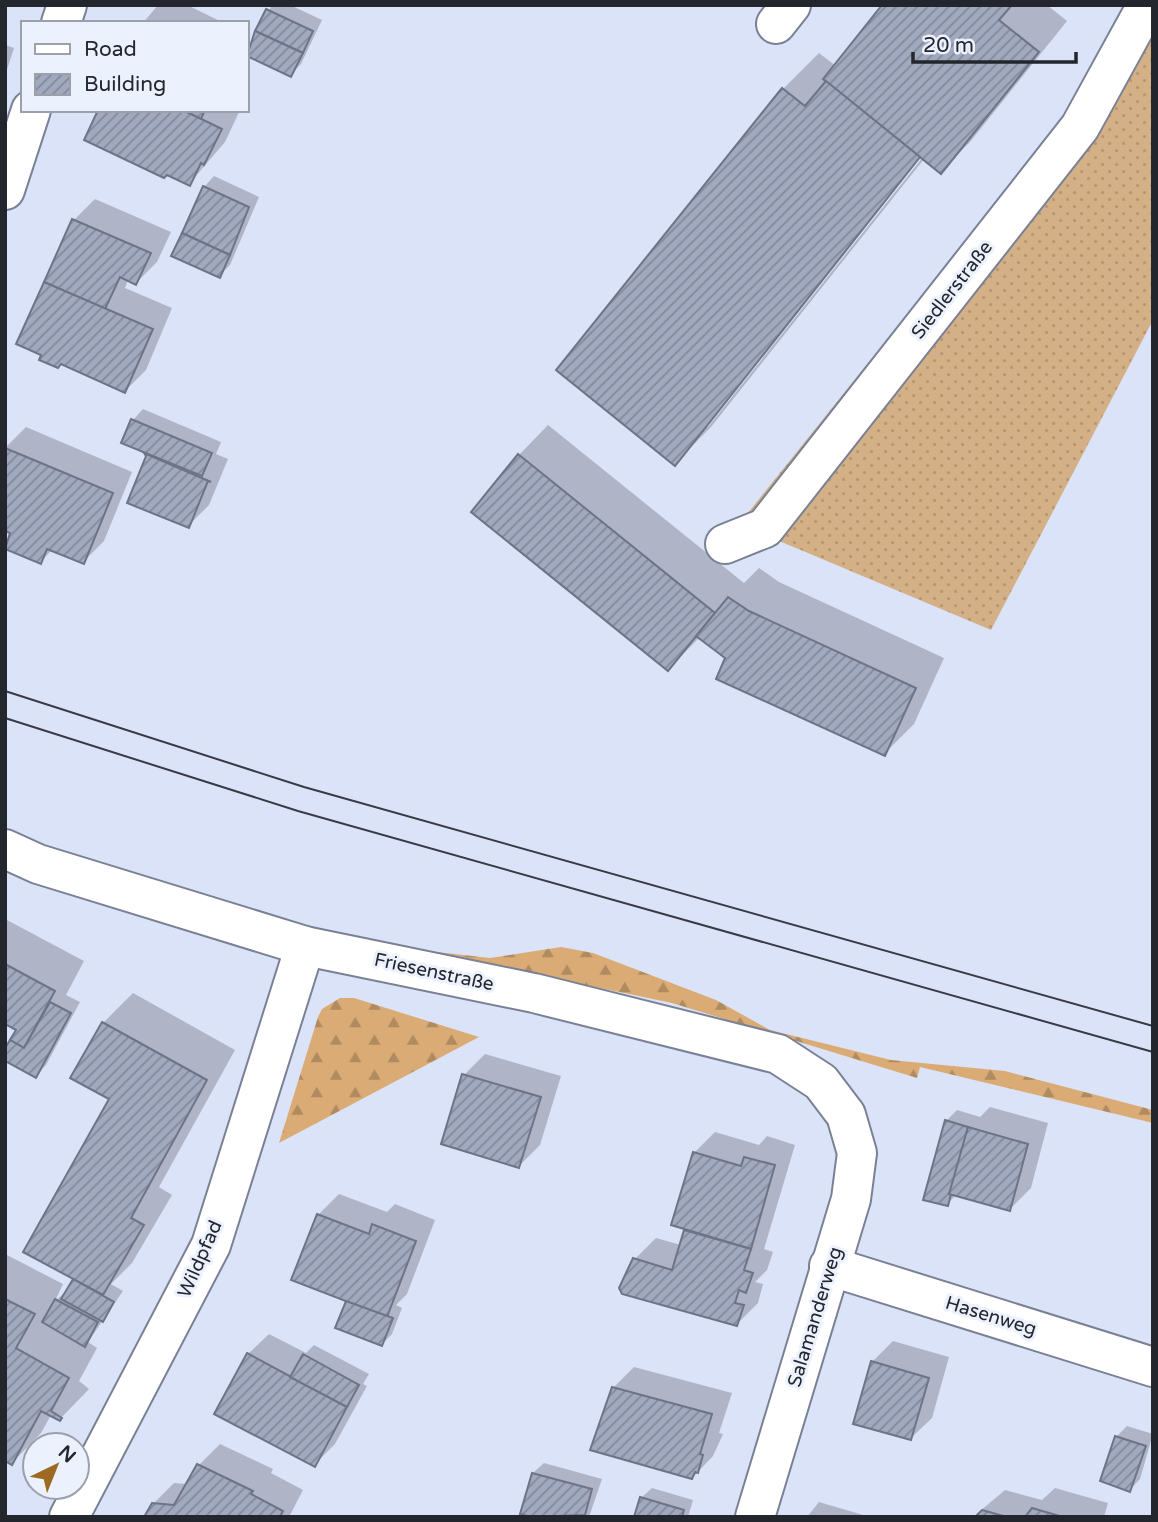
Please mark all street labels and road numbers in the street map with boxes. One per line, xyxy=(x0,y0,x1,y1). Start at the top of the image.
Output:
street label: Siedlerstraße xyxy=(907,237,997,343)
street label: Friesenstraße xyxy=(372,949,496,995)
street label: Wildpfad xyxy=(173,1217,227,1301)
street label: Salamanderweg xyxy=(783,1244,847,1390)
street label: Hasenweg xyxy=(943,1292,1039,1340)

